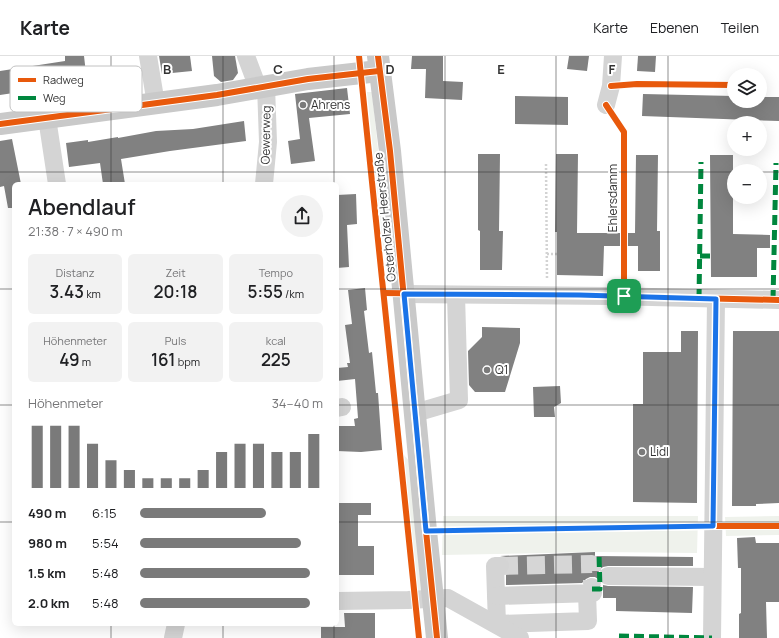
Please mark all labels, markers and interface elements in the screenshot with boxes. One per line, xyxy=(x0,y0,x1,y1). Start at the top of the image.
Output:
text: Karte xyxy=(20,15,70,41)
text: Karte xyxy=(593,18,628,37)
text: Ebenen xyxy=(650,18,699,37)
text: Teilen xyxy=(721,18,759,37)
text: B xyxy=(163,60,171,78)
text: C xyxy=(273,60,283,78)
text: D xyxy=(385,60,395,78)
text: E xyxy=(497,60,505,78)
text: F xyxy=(609,60,616,78)
legend xyxy=(10,66,142,112)
map controls xyxy=(727,68,767,204)
button: layers xyxy=(727,68,767,108)
text: Radweg xyxy=(43,72,84,87)
text: Weg xyxy=(43,90,66,105)
place label: Ahrens xyxy=(311,96,350,113)
marker: Ahrens xyxy=(298,100,308,110)
street label: Oewerweg xyxy=(256,105,275,165)
button: + xyxy=(727,116,767,156)
street label: Osterholzer Heerstraße xyxy=(369,152,400,283)
street label: Ehlersdamm xyxy=(604,164,621,232)
button: − xyxy=(727,164,767,204)
text: Abendlauf xyxy=(28,192,135,222)
button: share xyxy=(281,195,323,237)
text: 21:38 · 7 × 490 m xyxy=(28,222,122,240)
text: Distanz xyxy=(56,265,94,280)
text: Zeit xyxy=(165,265,186,280)
text: Tempo xyxy=(259,265,293,280)
pin xyxy=(607,279,641,313)
text: 3.43 xyxy=(49,280,84,303)
text: 20:18 xyxy=(154,280,197,303)
text: 5:55 xyxy=(248,280,283,303)
icon: arrive xyxy=(613,285,635,307)
text: km xyxy=(84,286,101,301)
text: /km xyxy=(283,286,304,301)
text: Höhenmeter xyxy=(43,333,107,348)
text: Puls xyxy=(165,333,186,348)
text: kcal xyxy=(266,333,286,348)
text: 49 xyxy=(59,348,80,371)
text: 161 xyxy=(151,348,176,371)
text: 225 xyxy=(261,348,291,371)
text: m xyxy=(80,354,91,369)
text: bpm xyxy=(176,354,200,369)
place label: Q1 xyxy=(495,361,508,378)
marker: Q1 xyxy=(482,365,492,375)
text: Höhenmeter xyxy=(28,394,103,412)
text: 34–40 m xyxy=(272,394,323,412)
place label: Lidl xyxy=(650,443,669,460)
marker: Lidl xyxy=(637,447,647,457)
text: 490 m xyxy=(28,504,67,522)
text: 6:15 xyxy=(92,504,117,522)
text: 980 m xyxy=(28,534,67,552)
text: 5:54 xyxy=(92,534,119,552)
text: 1.5 km xyxy=(28,564,66,582)
text: 5:48 xyxy=(92,564,119,582)
text: 2.0 km xyxy=(28,594,70,612)
text: 5:48 xyxy=(92,594,119,612)

